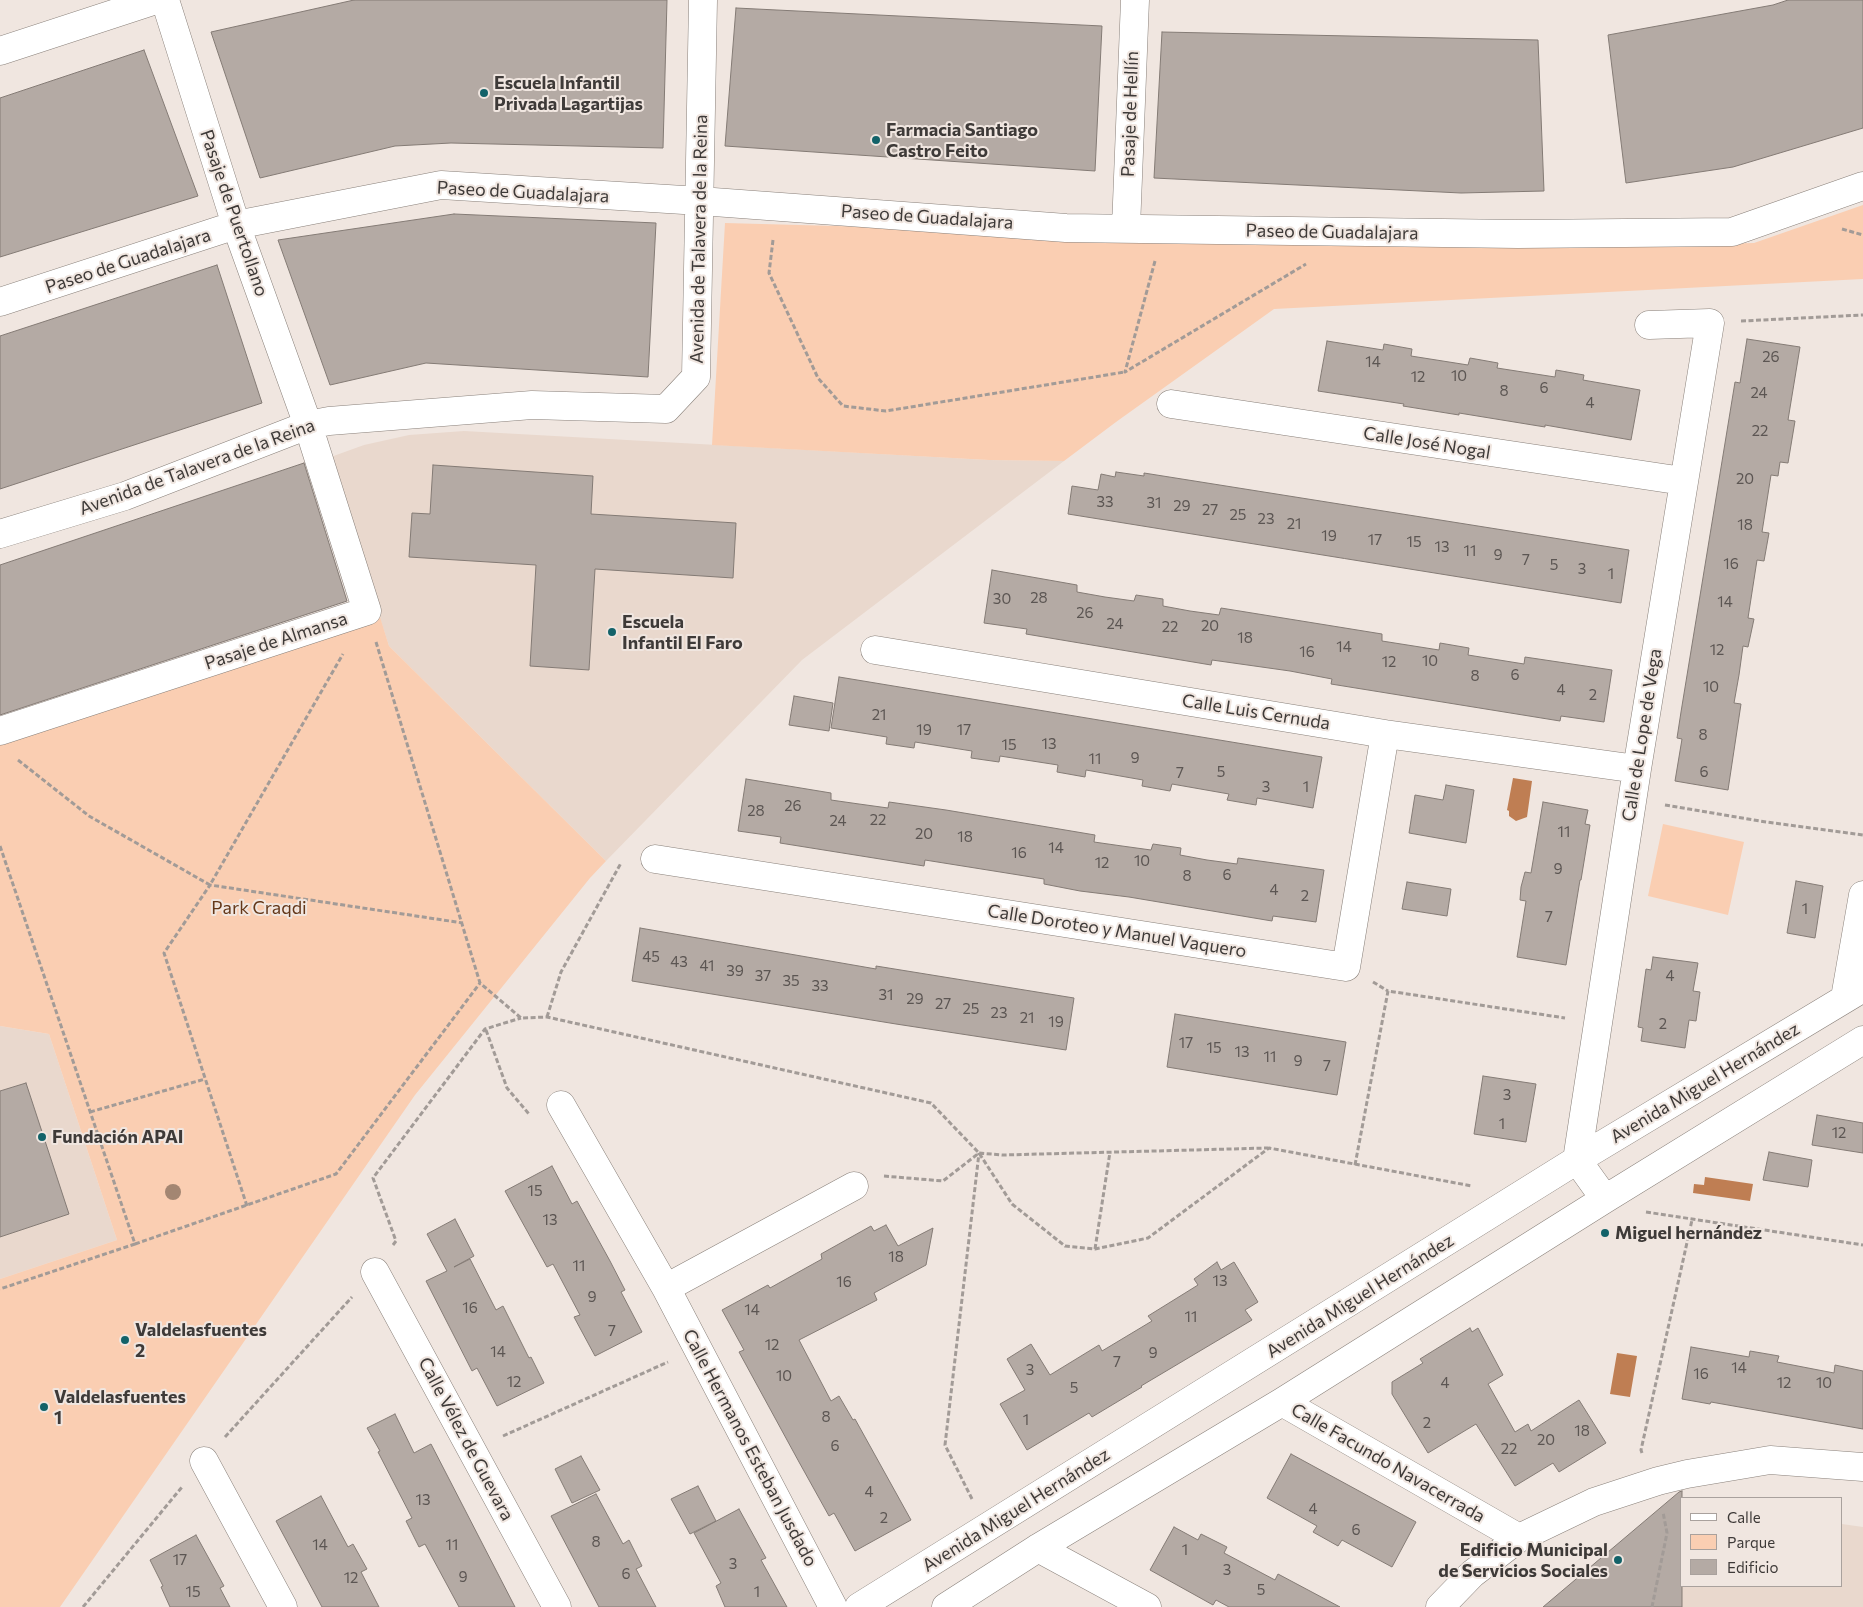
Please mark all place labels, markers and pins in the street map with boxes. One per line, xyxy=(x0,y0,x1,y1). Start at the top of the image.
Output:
place label: Escuela Infantil Privada Lagartijas xyxy=(494,72,643,115)
marker: Escuela Infantil Privada Lagartijas xyxy=(478,87,490,99)
place label: Farmacia Santiago Castro Feito xyxy=(886,119,1038,162)
marker: Farmacia Santiago Castro Feito xyxy=(870,134,882,146)
place label: Escuela Infantil El Faro xyxy=(622,611,743,654)
marker: Escuela Infantil El Faro xyxy=(606,626,618,638)
place label: Fundación APAI xyxy=(52,1126,183,1148)
marker: Fundación APAI xyxy=(36,1131,48,1143)
place label: Miguel hernández xyxy=(1615,1222,1762,1244)
marker: Miguel hernández xyxy=(1599,1227,1611,1239)
place label: Valdelasfuentes 2 xyxy=(135,1319,267,1362)
marker: Valdelasfuentes 2 xyxy=(119,1334,131,1346)
place label: Valdelasfuentes 1 xyxy=(54,1386,186,1428)
marker: Valdelasfuentes 1 xyxy=(38,1401,50,1413)
place label: Edificio Municipal de Servicios Sociales xyxy=(1438,1539,1608,1582)
marker: Edificio Municipal de Servicios Sociales xyxy=(1612,1554,1624,1566)

